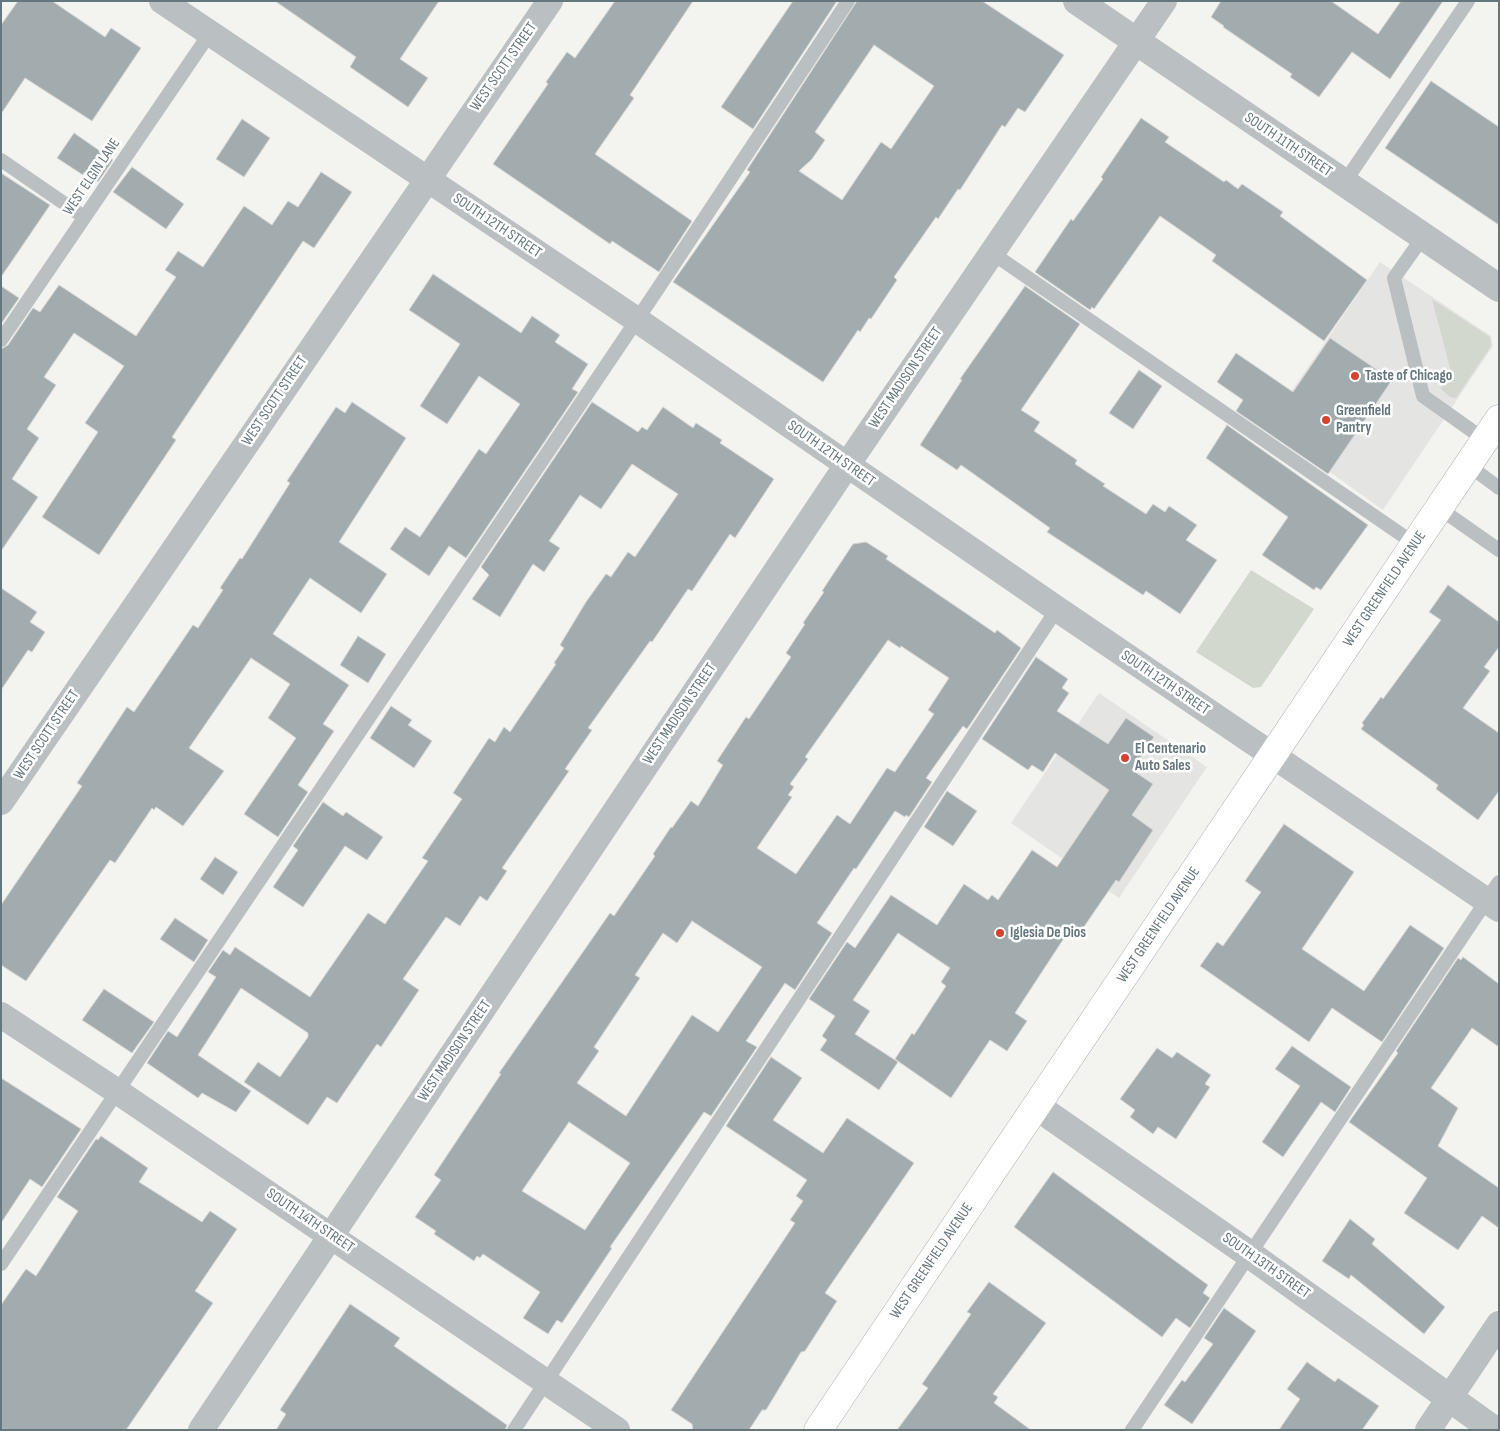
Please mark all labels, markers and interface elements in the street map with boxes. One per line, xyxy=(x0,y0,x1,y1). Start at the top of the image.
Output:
street label: WEST SCOTT STREET xyxy=(467,19,541,115)
street label: SOUTH 11TH STREET xyxy=(1241,109,1335,181)
street label: WEST ELGIN LANE xyxy=(60,135,124,219)
street label: SOUTH 12TH STREET xyxy=(449,190,545,262)
street label: WEST MADISON STREET xyxy=(866,324,946,432)
street label: WEST SCOTT STREET xyxy=(238,353,312,449)
place label: Taste of Chicago xyxy=(1365,367,1452,385)
marker: Taste of Chicago xyxy=(1349,370,1361,382)
place label: Greenfield Pantry xyxy=(1336,402,1391,437)
marker: Greenfield Pantry xyxy=(1320,414,1332,426)
street label: SOUTH 12TH STREET xyxy=(784,417,878,491)
street label: WEST GREENFIELD AVENUE xyxy=(1340,528,1430,650)
street label: SOUTH 12TH STREET xyxy=(1117,647,1213,719)
street label: WEST MADISON STREET xyxy=(640,660,720,768)
street label: WEST SCOTT STREET xyxy=(10,687,84,783)
place label: El Centenario Auto Sales xyxy=(1135,740,1206,775)
marker: El Centenario Auto Sales xyxy=(1119,752,1131,764)
street label: WEST GREENFIELD AVENUE xyxy=(1114,864,1204,986)
place label: Iglesia De Dios xyxy=(1010,924,1086,942)
marker: Iglesia De Dios xyxy=(994,927,1006,939)
street label: WEST MADISON STREET xyxy=(415,997,495,1105)
street label: SOUTH 14TH STREET xyxy=(263,1185,357,1257)
street label: WEST GREENFIELD AVENUE xyxy=(887,1200,977,1322)
street label: SOUTH 13TH STREET xyxy=(1219,1229,1313,1303)

